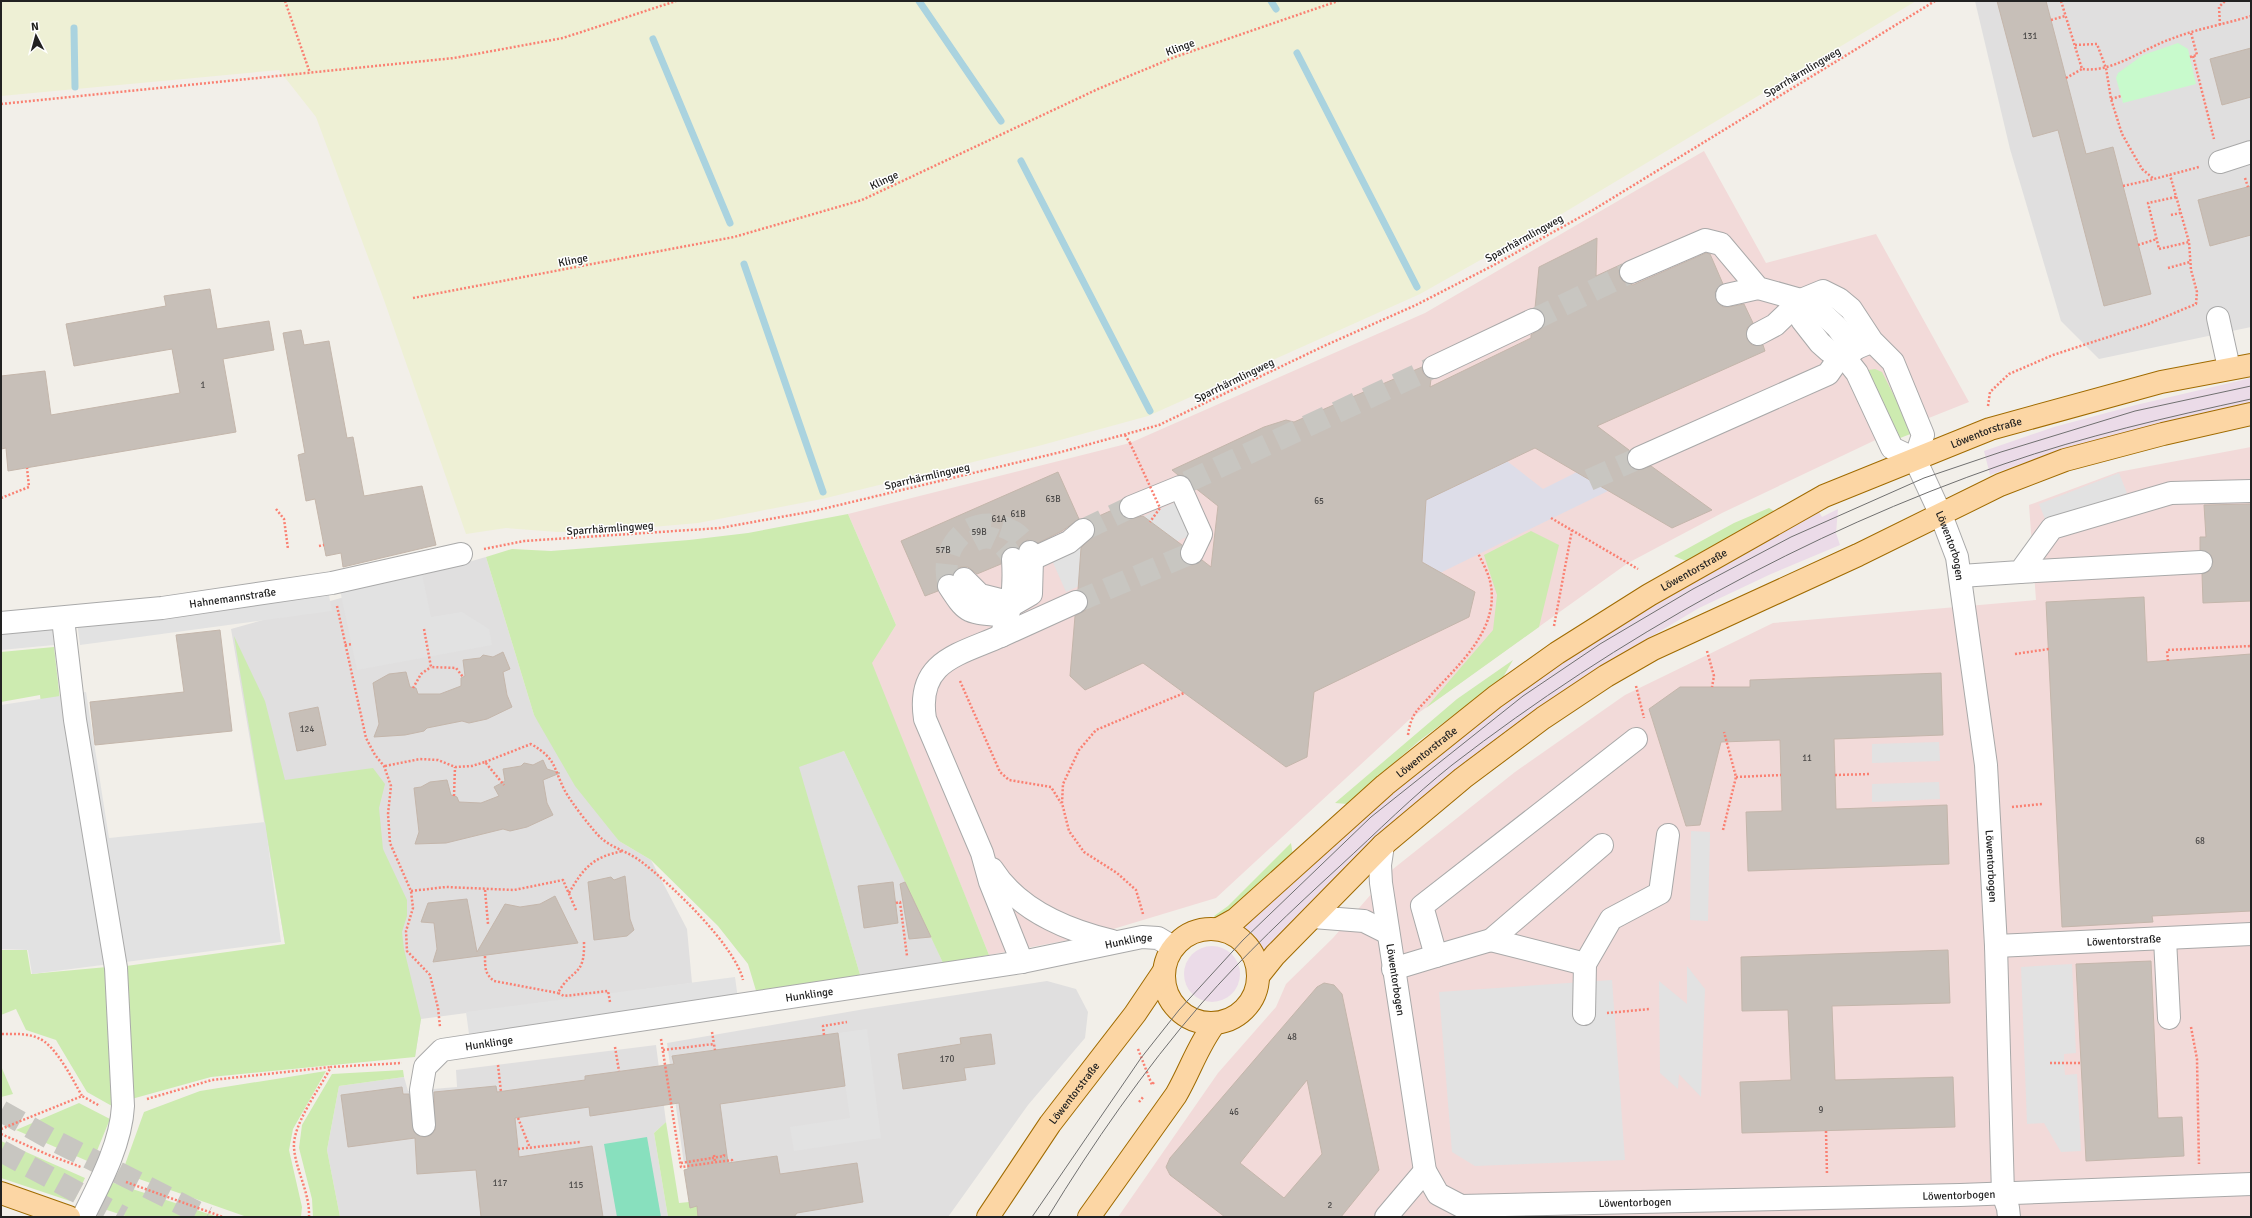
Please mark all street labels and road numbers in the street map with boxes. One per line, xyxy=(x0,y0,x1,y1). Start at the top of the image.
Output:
street label: Klinge xyxy=(1164,36,1197,59)
street label: Sparrhärmlingweg xyxy=(1762,44,1843,100)
street label: Klinge xyxy=(868,168,901,193)
street label: Sparrhärmlingweg xyxy=(1483,212,1566,265)
street label: Klinge xyxy=(557,251,589,270)
street label: Sparrhärmlingweg xyxy=(1192,355,1276,405)
street label: Löwentorstraße xyxy=(1949,415,2023,451)
street label: Sparrhärmlingweg xyxy=(883,460,971,493)
street label: Löwentorbogen xyxy=(1933,509,1966,581)
street label: Sparrhärmlingweg xyxy=(566,519,654,538)
street label: Löwentorstraße xyxy=(1658,546,1730,594)
street label: Hahnemannstraße xyxy=(188,585,277,611)
street label: Löwentorstraße xyxy=(1394,724,1460,781)
street label: Löwentorbogen xyxy=(1983,829,2000,903)
street label: Hunklinge xyxy=(1104,931,1153,952)
street label: Löwentorstraße xyxy=(2086,932,2161,949)
street label: Löwentorbogen xyxy=(1383,943,1407,1017)
street label: Hunklinge xyxy=(784,985,834,1005)
street label: Hunklinge xyxy=(464,1033,514,1053)
street label: Löwentorstraße xyxy=(1046,1060,1102,1127)
street label: Löwentorbogen xyxy=(1922,1188,1996,1203)
street label: Löwentorbogen xyxy=(1598,1195,1672,1210)

